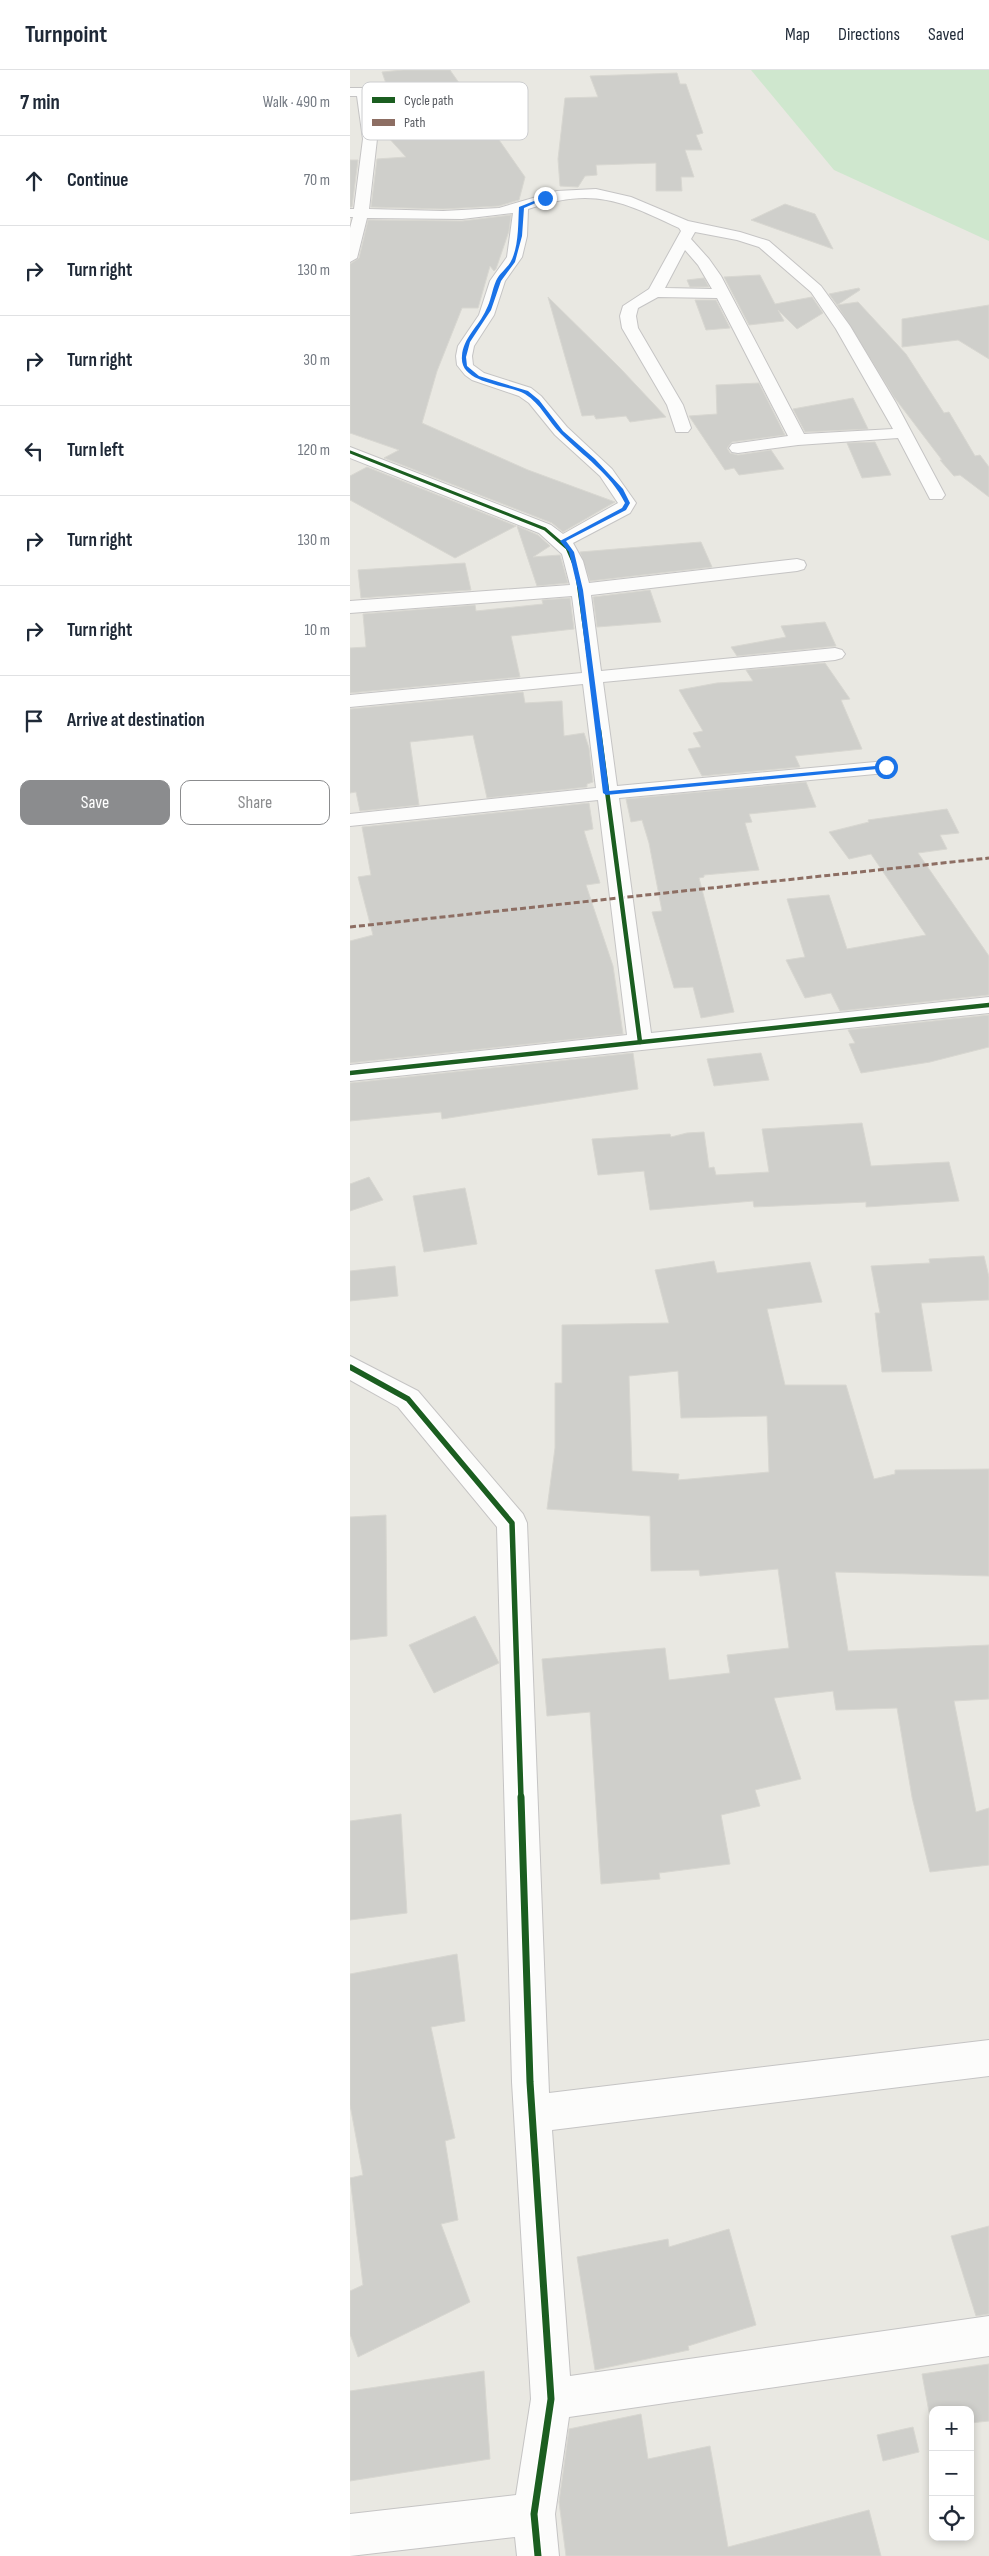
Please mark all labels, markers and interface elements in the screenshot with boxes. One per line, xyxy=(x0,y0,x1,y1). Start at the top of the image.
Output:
text: Turnpoint xyxy=(25,20,107,49)
text: Map xyxy=(785,24,810,45)
text: Directions xyxy=(838,24,900,45)
text: Saved xyxy=(928,24,964,45)
legend xyxy=(362,82,528,140)
text: 7 min xyxy=(20,90,60,115)
text: Cycle path xyxy=(404,92,454,109)
text: Walk · 490 m xyxy=(263,93,330,112)
text: Path xyxy=(404,114,425,131)
icon: ahead xyxy=(20,167,48,195)
text: Continue xyxy=(67,169,128,192)
text: 70 m xyxy=(304,171,330,190)
route end xyxy=(534,187,557,210)
icon: right xyxy=(20,257,48,285)
text: Turn right xyxy=(67,259,132,282)
text: 130 m xyxy=(298,261,330,280)
icon: right xyxy=(20,347,48,375)
text: Turn right xyxy=(67,349,132,372)
text: 30 m xyxy=(303,351,330,370)
icon: left xyxy=(20,437,48,465)
text: Turn left xyxy=(67,439,124,462)
text: 120 m xyxy=(298,441,330,460)
icon: right xyxy=(20,527,48,555)
text: Turn right xyxy=(67,529,132,552)
text: 130 m xyxy=(298,531,330,550)
icon: right xyxy=(20,617,48,645)
text: Turn right xyxy=(67,619,132,642)
text: 10 m xyxy=(304,621,330,640)
icon: arrive xyxy=(20,707,48,735)
text: Arrive at destination xyxy=(67,709,205,732)
route start xyxy=(875,756,898,779)
button: Save xyxy=(20,780,170,825)
button: Share xyxy=(180,780,330,825)
map controls xyxy=(929,2406,974,2541)
button: + xyxy=(929,2406,974,2451)
button: − xyxy=(929,2451,974,2496)
button: locate xyxy=(929,2496,974,2541)

